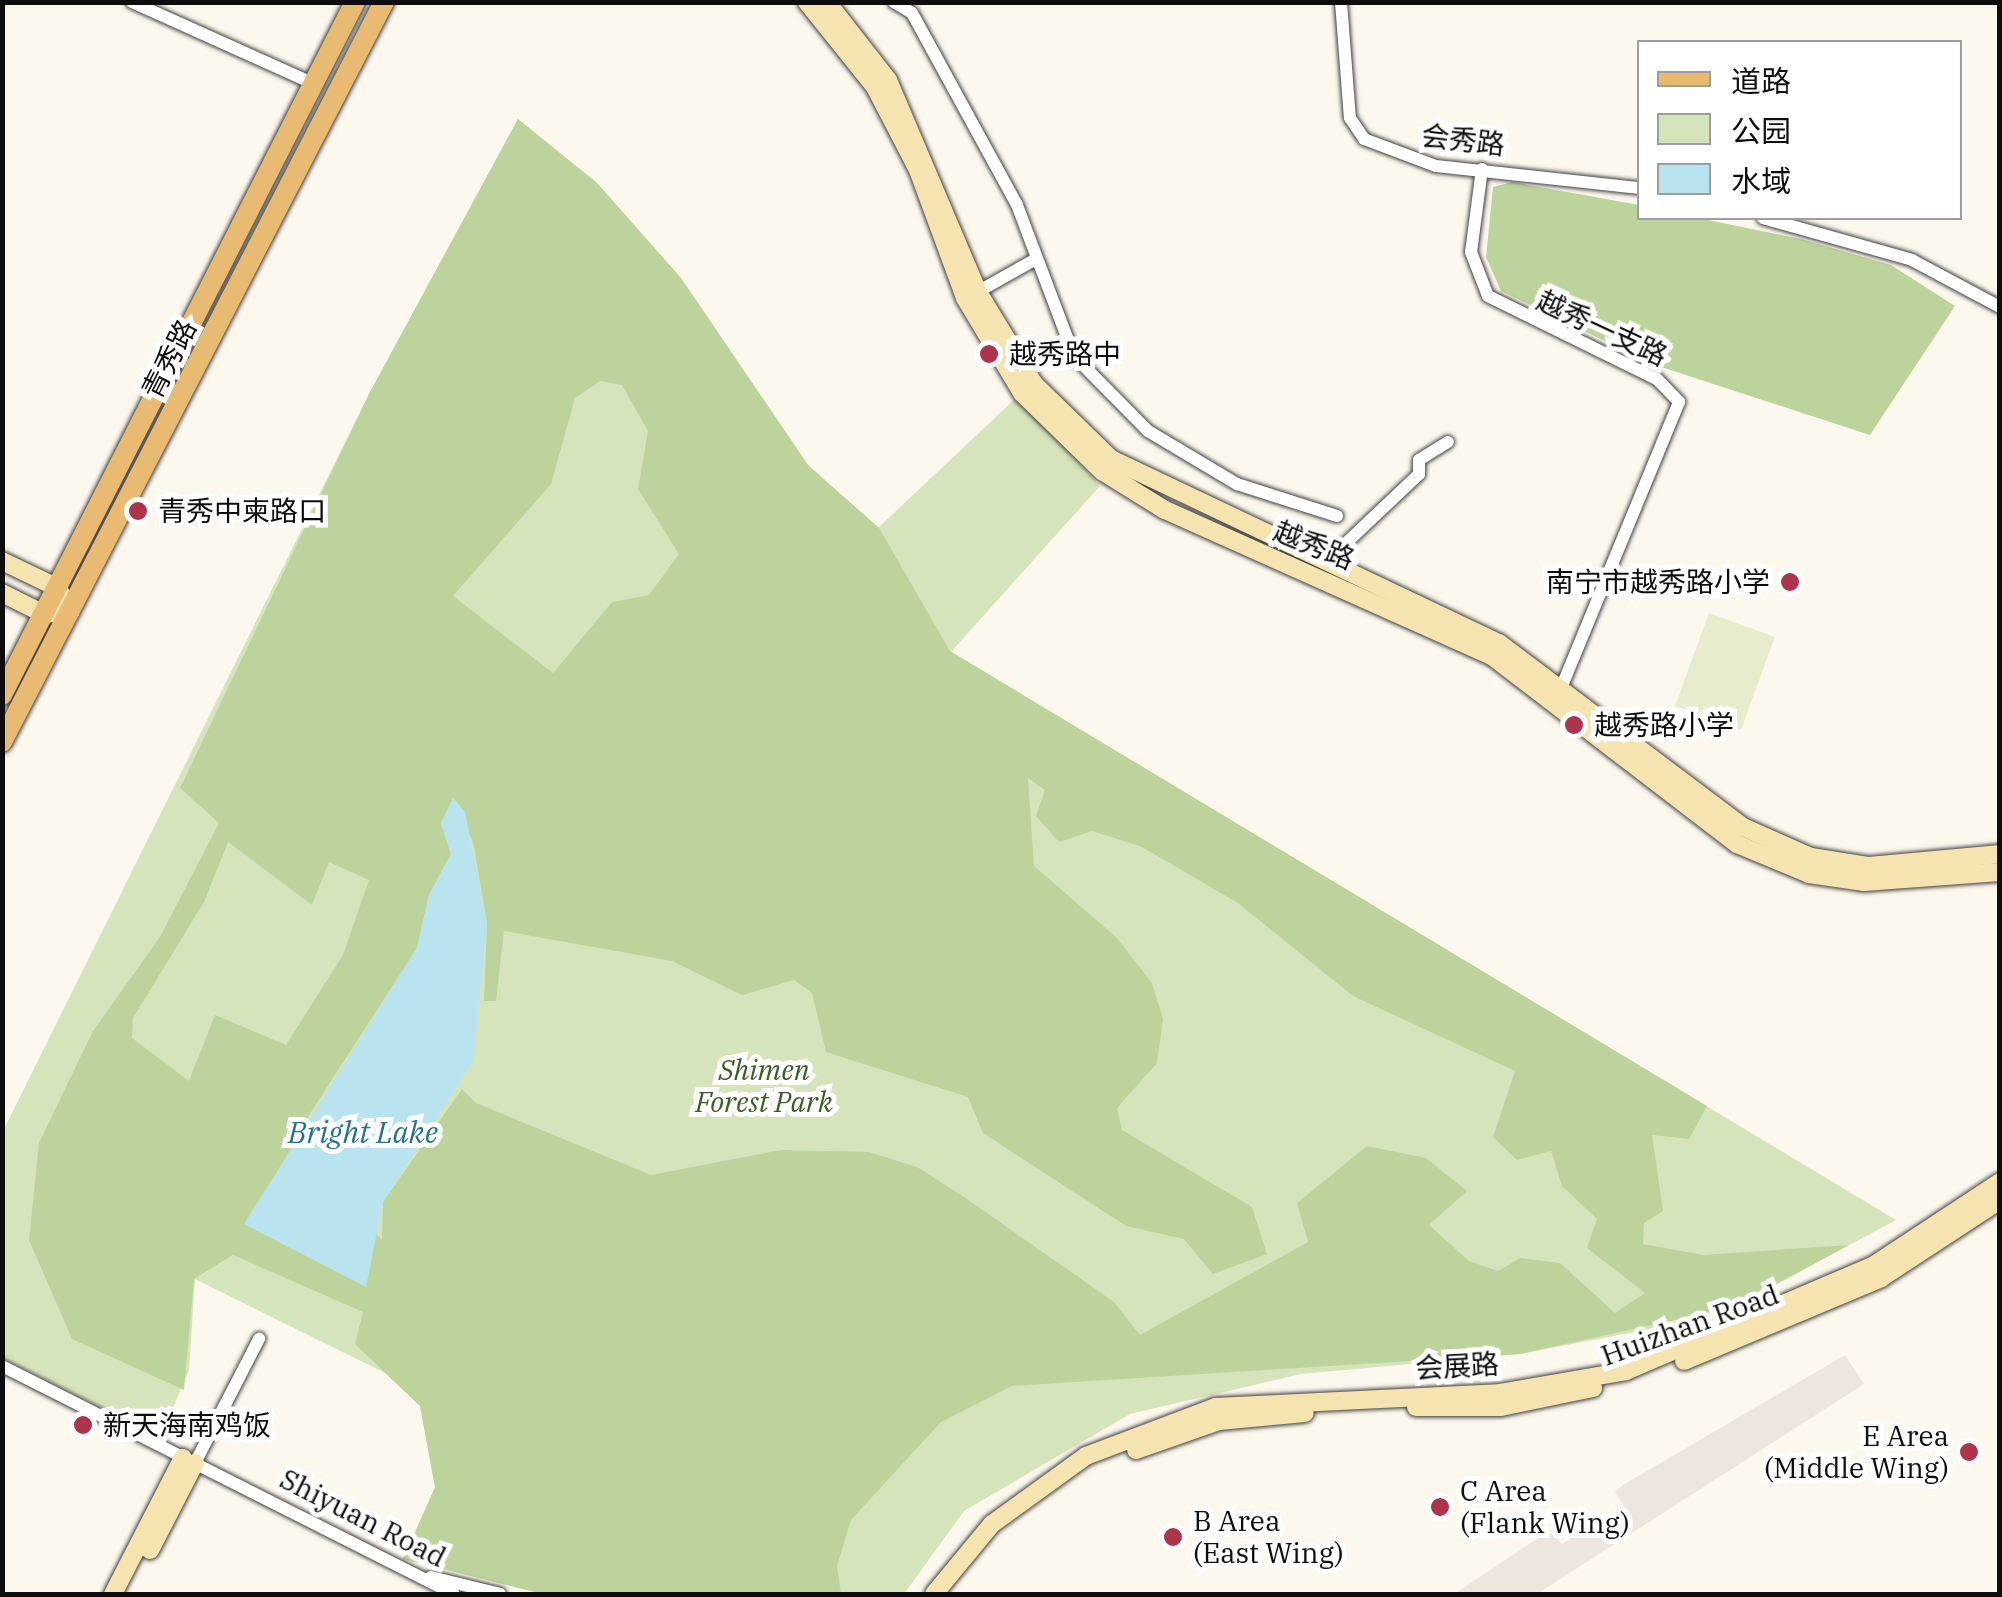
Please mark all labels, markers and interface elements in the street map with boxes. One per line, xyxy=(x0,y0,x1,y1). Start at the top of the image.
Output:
legend xyxy=(1637,40,1962,220)
text: 道路 xyxy=(1731,61,1791,100)
text: 公园 xyxy=(1731,111,1791,150)
street label: 会秀路 xyxy=(1419,118,1507,162)
text: 水域 xyxy=(1731,161,1791,200)
street label: 越秀一支路 xyxy=(1531,283,1673,373)
street label: 青秀路 xyxy=(135,314,203,404)
place label: 越秀路中 xyxy=(1009,337,1121,371)
marker: 越秀路中 xyxy=(978,343,1000,365)
place label: 青秀中柬路口 xyxy=(158,494,326,528)
marker: 青秀中柬路口 xyxy=(127,500,149,522)
street label: 越秀路 xyxy=(1269,514,1359,576)
place label: 南宁市越秀路小学 xyxy=(1546,565,1770,599)
marker: 南宁市越秀路小学 xyxy=(1779,571,1801,593)
place label: 越秀路小学 xyxy=(1594,708,1734,742)
marker: 越秀路小学 xyxy=(1563,714,1585,736)
park label: Shimen Forest Park xyxy=(695,1053,833,1119)
water label: Bright Lake xyxy=(288,1114,438,1150)
street label: Huizhan Road xyxy=(1597,1277,1783,1373)
street label: 会展路 xyxy=(1414,1347,1500,1385)
place label: 新天海南鸡饭 xyxy=(103,1408,271,1442)
marker: 新天海南鸡饭 xyxy=(72,1414,94,1436)
place label: E Area (Middle Wing) xyxy=(1764,1419,1949,1485)
marker: E Area (Middle Wing) xyxy=(1958,1441,1980,1463)
street label: Shiyuan Road xyxy=(275,1462,451,1574)
place label: C Area (Flank Wing) xyxy=(1460,1474,1630,1540)
marker: C Area (Flank Wing) xyxy=(1429,1496,1451,1518)
place label: B Area (East Wing) xyxy=(1193,1504,1344,1570)
marker: B Area (East Wing) xyxy=(1162,1526,1184,1548)

